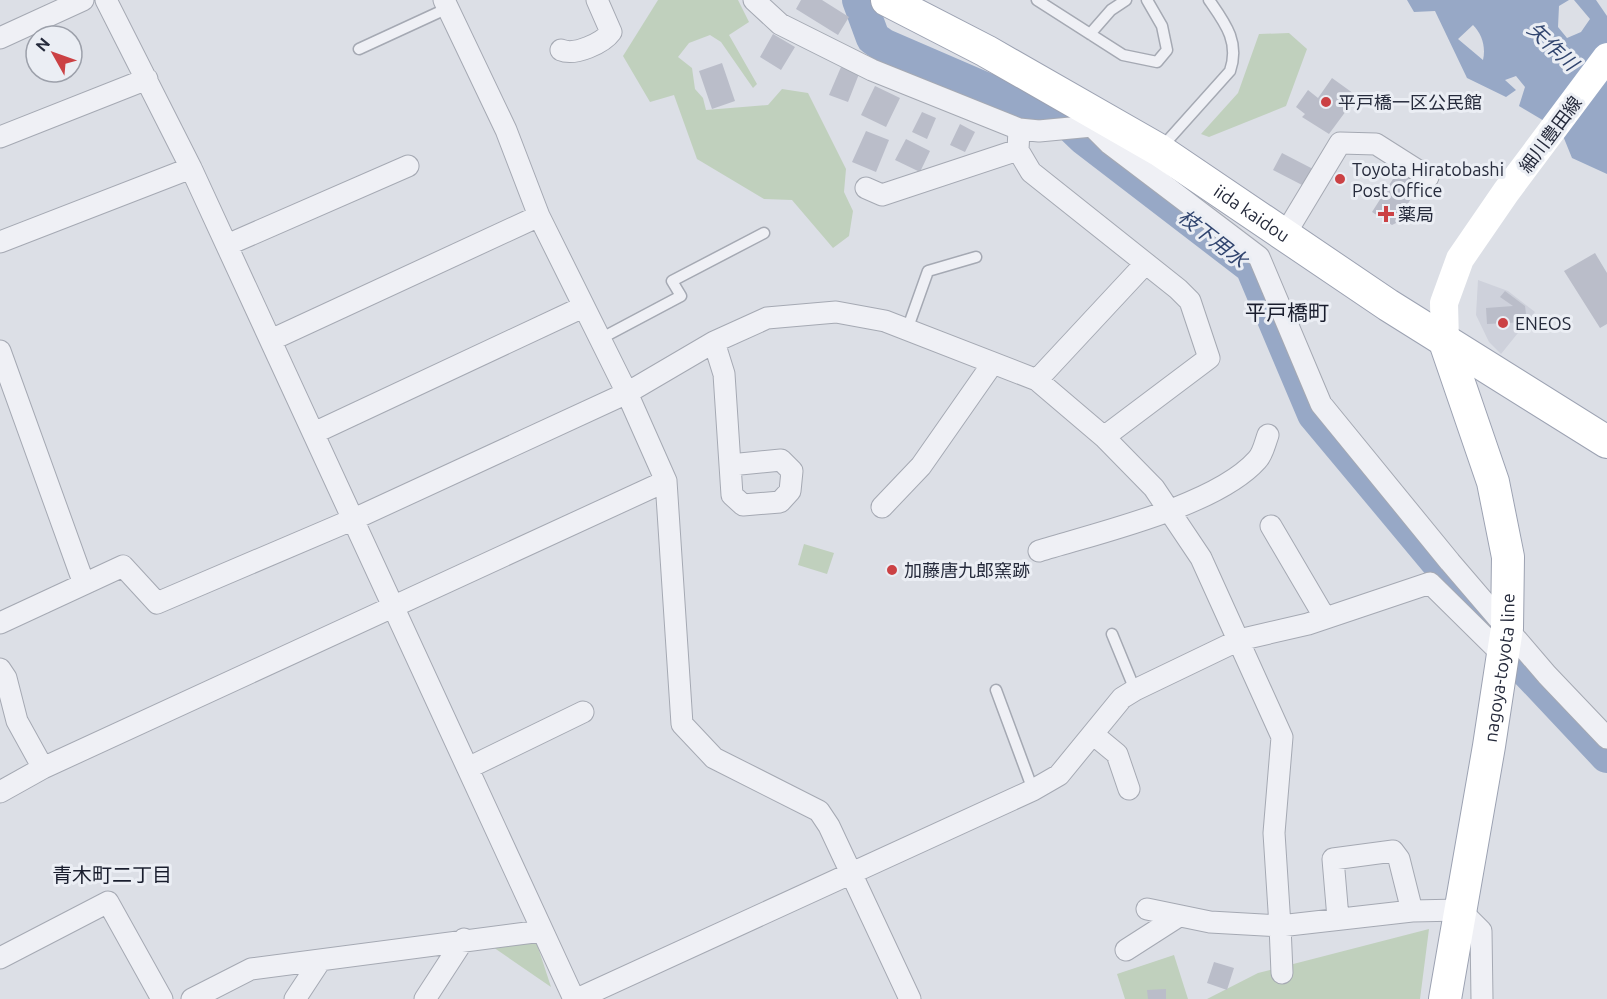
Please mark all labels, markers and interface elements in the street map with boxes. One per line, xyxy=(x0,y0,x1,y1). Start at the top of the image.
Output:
water label: 矢作川 xyxy=(1523,17,1584,76)
north arrow xyxy=(24,24,84,84)
text: N xyxy=(32,34,53,55)
place label: 平戸橋一区公民館 xyxy=(1338,92,1482,112)
street label: 細川豊田線 xyxy=(1515,92,1585,176)
marker: 平戸橋一区公民館 xyxy=(1319,95,1333,109)
place label: Toyota Hiratobashi Post Office xyxy=(1352,159,1504,200)
marker: Toyota Hiratobashi Post Office xyxy=(1333,172,1347,186)
street label: iida kaidou xyxy=(1210,180,1294,246)
water label: 枝下用水 xyxy=(1174,204,1253,273)
place label: 薬局 xyxy=(1398,204,1434,224)
marker: 薬局 xyxy=(1379,207,1393,221)
district label: 平戸橋町 xyxy=(1245,300,1329,324)
place label: ENEOS xyxy=(1515,313,1571,333)
marker: ENEOS xyxy=(1496,316,1510,330)
place label: 加藤唐九郎窯跡 xyxy=(904,560,1030,580)
marker: 加藤唐九郎窯跡 xyxy=(885,563,899,577)
street label: nagoya-toyota line xyxy=(1480,593,1517,743)
district label: 青木町二丁目 xyxy=(52,863,172,886)

